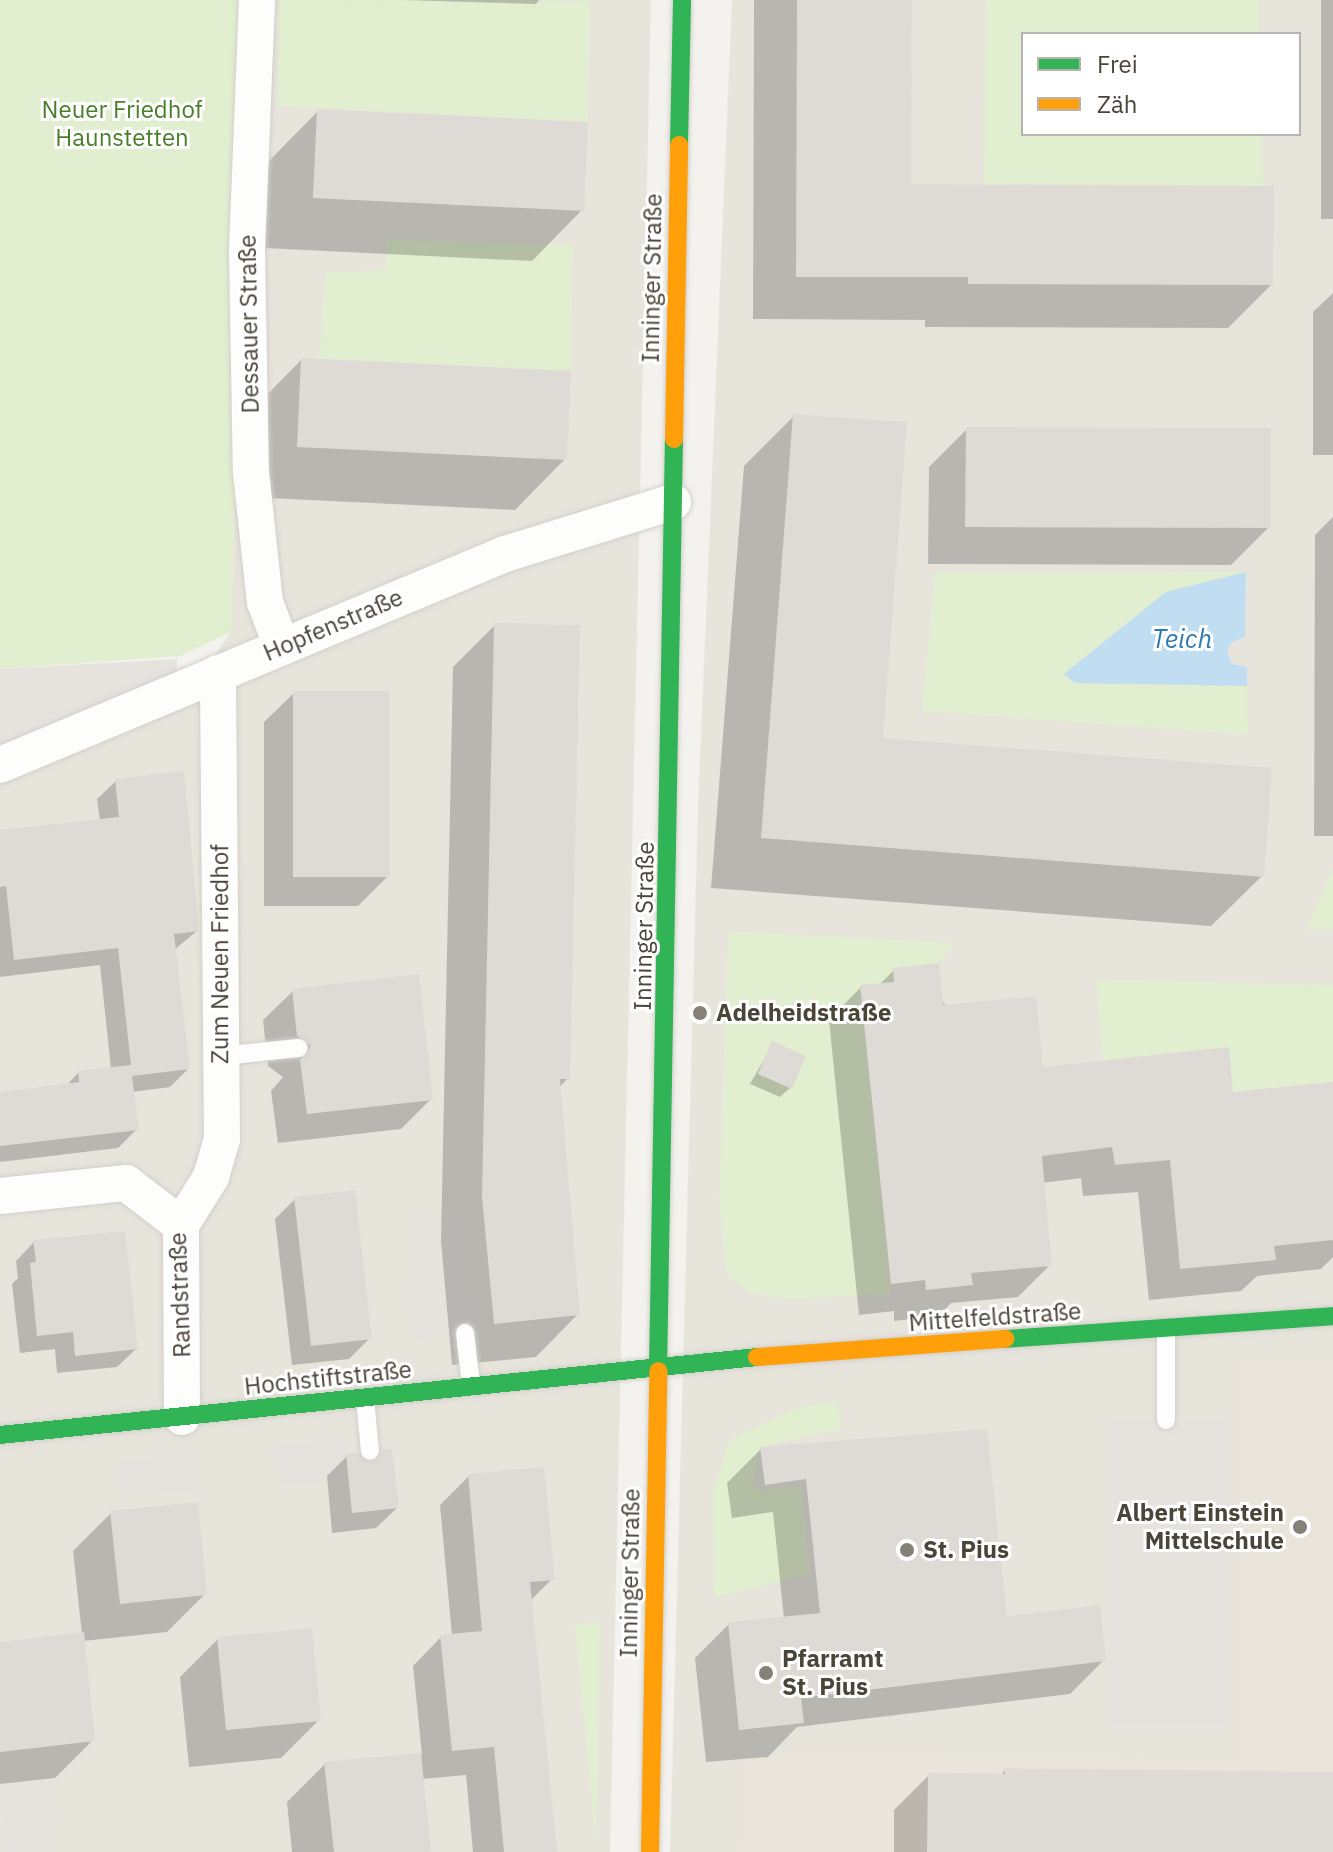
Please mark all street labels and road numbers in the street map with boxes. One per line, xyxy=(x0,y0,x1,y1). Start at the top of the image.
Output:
street label: Inninger Straße xyxy=(636,193,668,363)
street label: Dessauer Straße xyxy=(233,234,265,414)
street label: Hopfenstraße xyxy=(259,583,407,667)
street label: Inninger Straße xyxy=(628,841,660,1011)
street label: Zum Neuen Friedhof xyxy=(206,844,234,1064)
street label: Randstraße xyxy=(163,1232,197,1358)
street label: Mittelfeldstraße xyxy=(908,1297,1082,1337)
street label: Hochstiftstraße xyxy=(243,1355,413,1401)
street label: Inninger Straße xyxy=(614,1488,646,1658)

